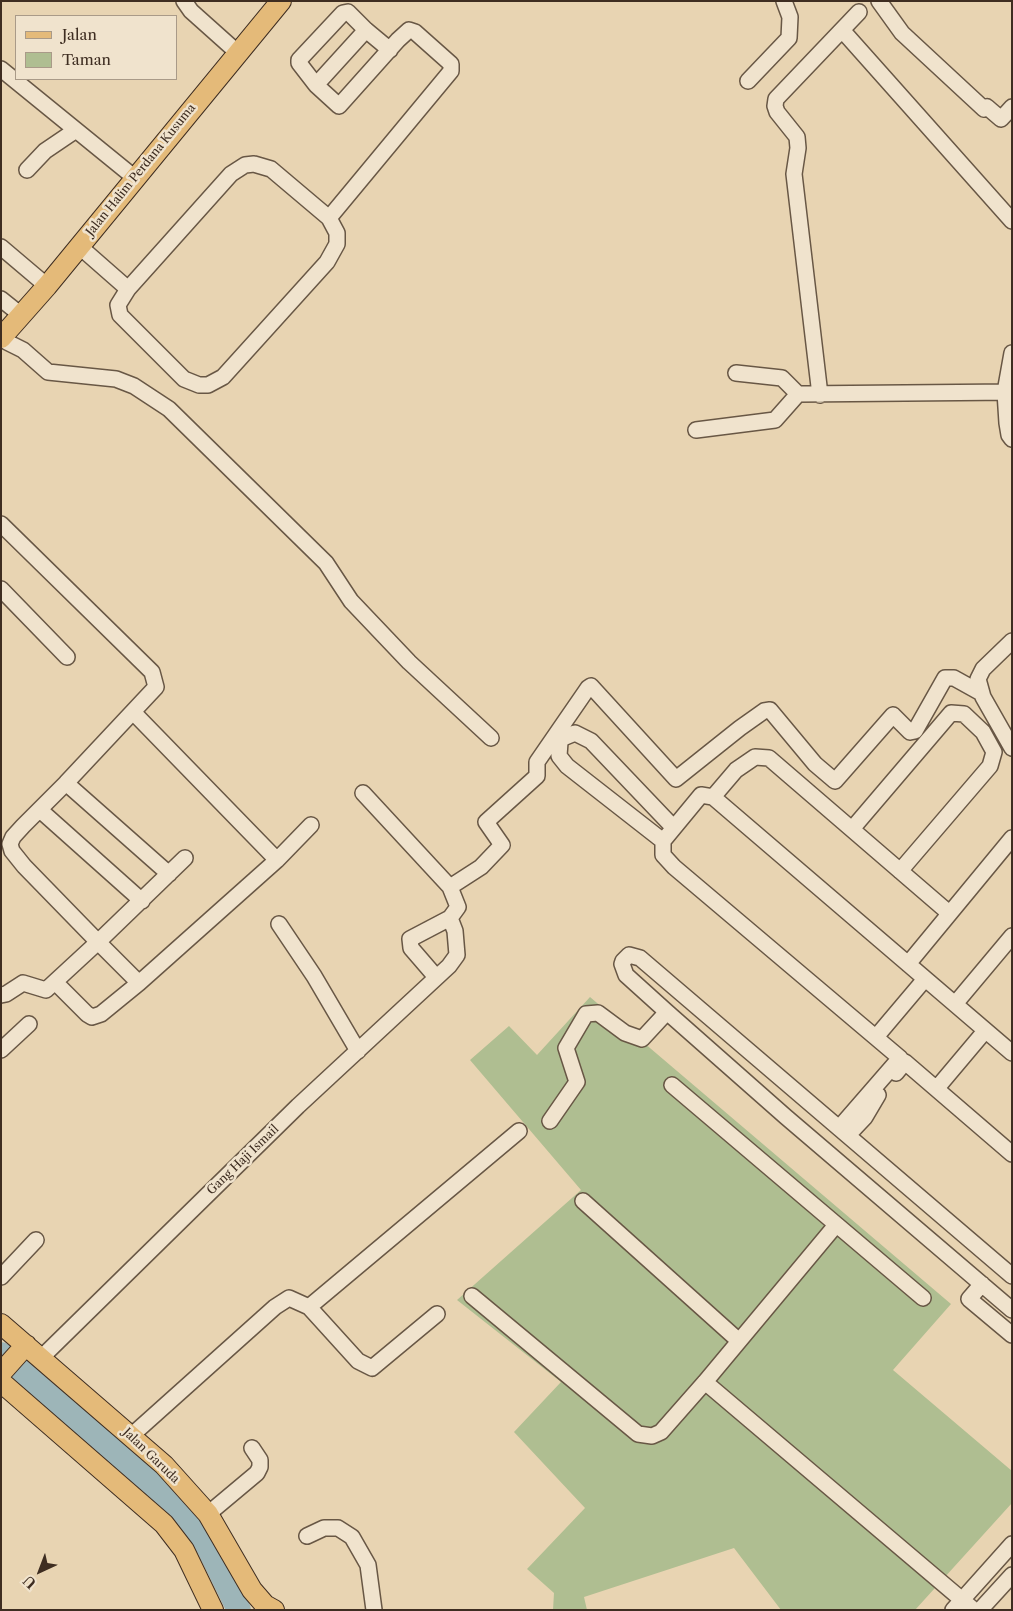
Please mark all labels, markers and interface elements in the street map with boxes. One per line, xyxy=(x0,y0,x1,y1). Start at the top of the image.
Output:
legend xyxy=(15,15,178,80)
text: Jalan xyxy=(62,25,97,44)
text: Taman xyxy=(62,50,111,69)
street label: Jalan Halim Perdana Kusuma xyxy=(83,101,199,239)
street label: Gang Haji Ismail xyxy=(204,1122,282,1198)
street label: Jalan Garuda xyxy=(120,1425,182,1487)
north arrow xyxy=(15,1546,65,1596)
text: U xyxy=(19,1572,40,1592)

